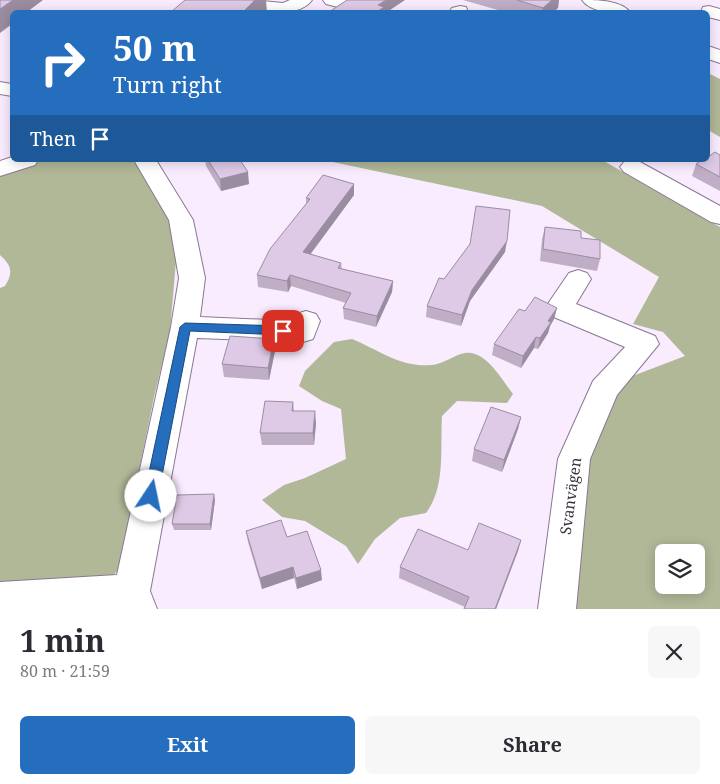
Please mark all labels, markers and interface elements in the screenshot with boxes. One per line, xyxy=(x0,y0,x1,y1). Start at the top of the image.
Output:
text: 50 m xyxy=(113,24,196,71)
icon: right xyxy=(30,30,95,95)
text: Turn right xyxy=(113,69,222,99)
icon: arrive xyxy=(86,125,114,153)
text: Then xyxy=(30,126,76,152)
pin xyxy=(262,310,304,352)
icon: arrive xyxy=(269,317,297,345)
street label: Svanvägen xyxy=(555,456,585,536)
position arrow xyxy=(124,469,176,521)
map controls xyxy=(655,544,705,594)
button: layers xyxy=(655,544,705,594)
text: 1 min xyxy=(20,620,105,661)
button: close xyxy=(648,626,700,678)
text: 80 m · 21:59 xyxy=(20,660,110,682)
button: Exit xyxy=(20,716,355,774)
button: Share xyxy=(365,716,700,774)

